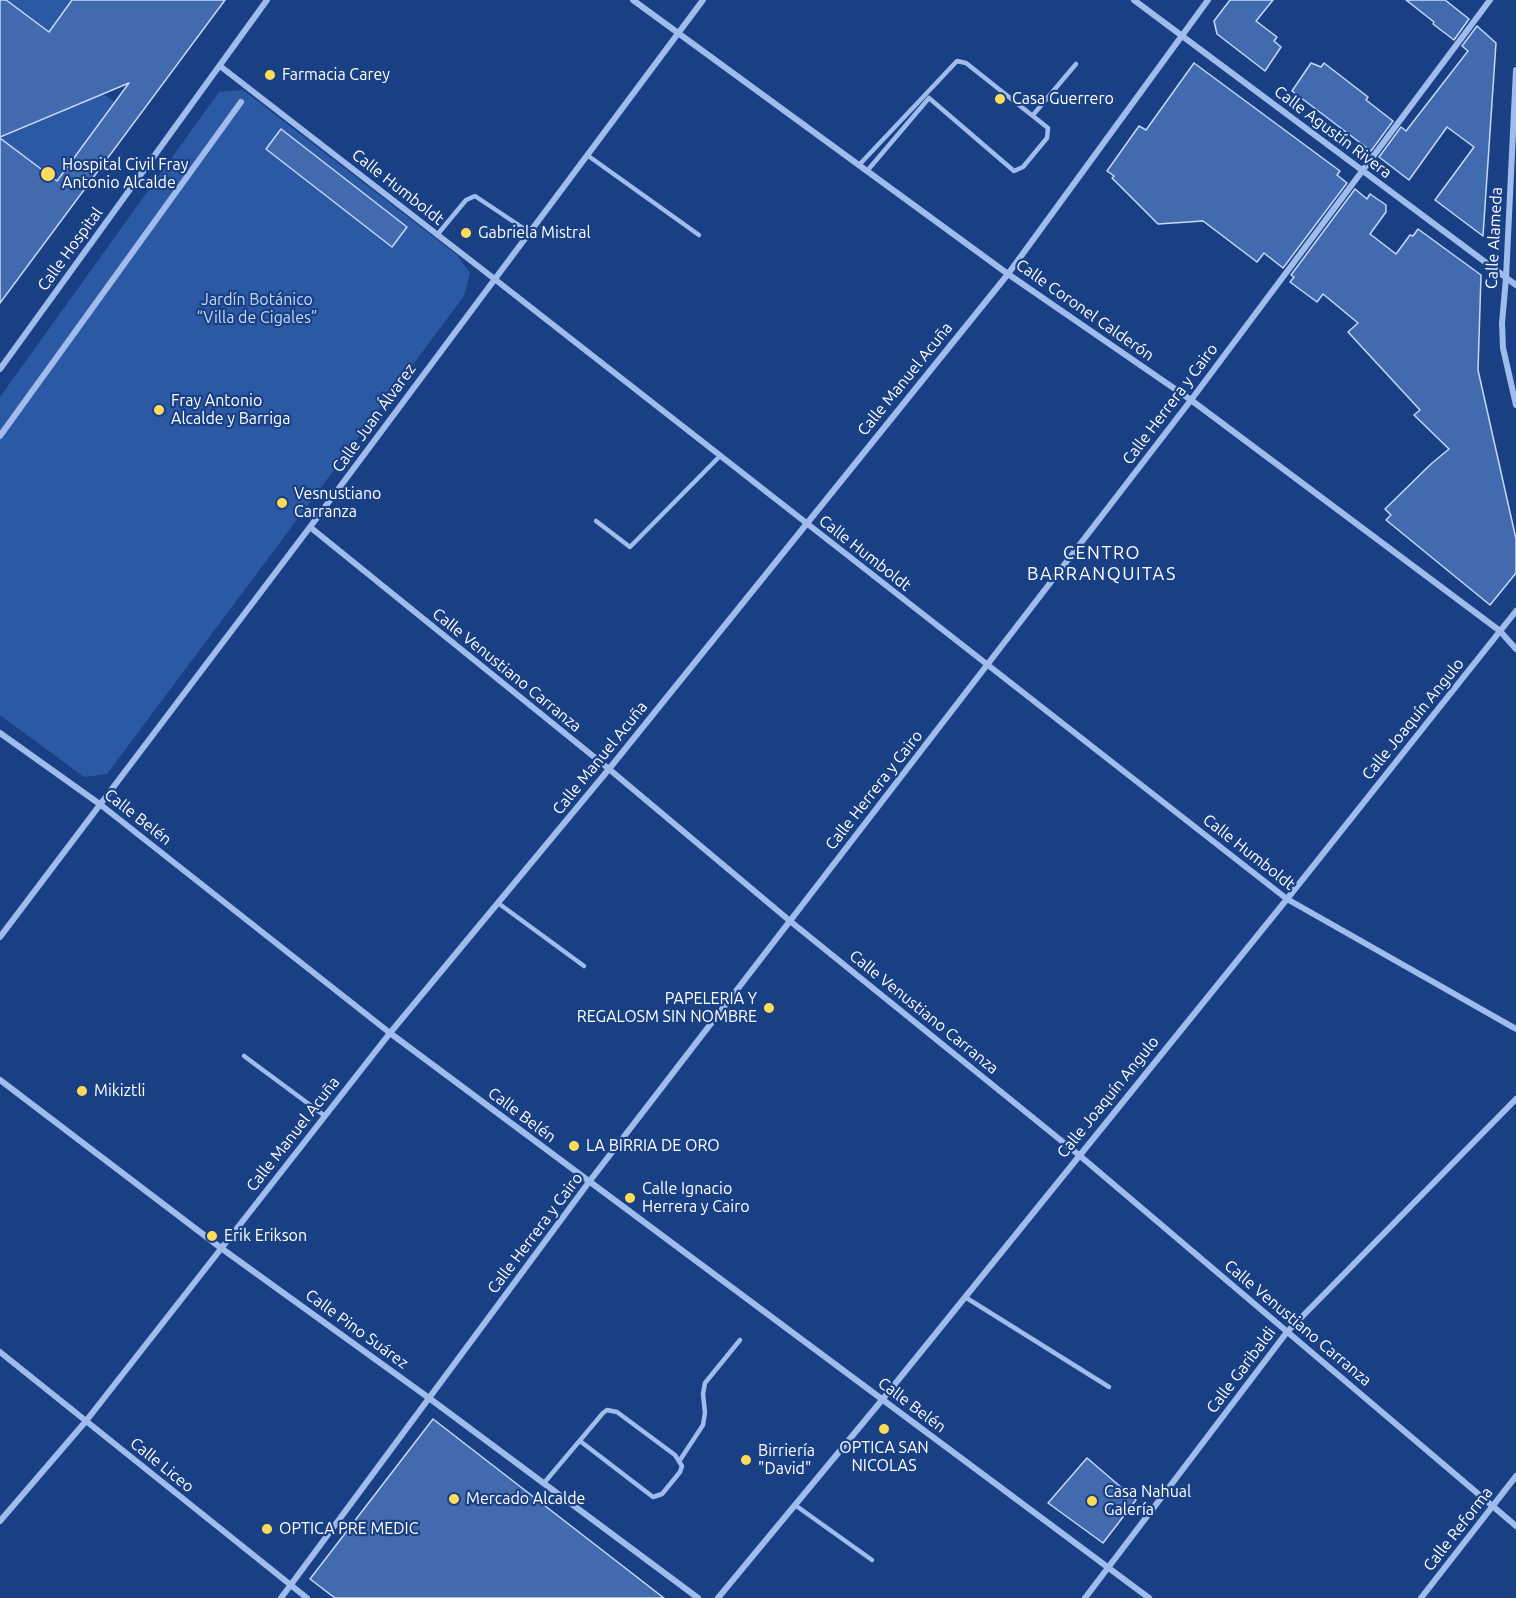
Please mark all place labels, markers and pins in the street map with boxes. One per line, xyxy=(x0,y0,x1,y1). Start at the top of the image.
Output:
place label: Farmacia Carey xyxy=(282,65,390,85)
marker: Farmacia Carey xyxy=(263,68,277,82)
place label: Casa Guerrero xyxy=(1012,89,1114,109)
marker: Casa Guerrero xyxy=(993,92,1007,106)
place label: Hospital Civil Fray Antonio Alcalde xyxy=(62,155,188,193)
marker: Hospital Civil Fray Antonio Alcalde xyxy=(39,165,57,183)
place label: Gabriela Mistral xyxy=(478,223,591,243)
marker: Gabriela Mistral xyxy=(459,226,473,240)
place label: Fray Antonio Alcalde y Barriga xyxy=(171,391,290,429)
marker: Fray Antonio Alcalde y Barriga xyxy=(152,403,166,417)
place label: Vesnustiano Carranza xyxy=(294,484,381,522)
marker: Vesnustiano Carranza xyxy=(275,496,289,510)
place label: PAPELERIA Y REGALOSM SIN NOMBRE xyxy=(577,989,757,1027)
marker: PAPELERIA Y REGALOSM SIN NOMBRE xyxy=(762,1001,776,1015)
place label: Mikiztli xyxy=(94,1081,145,1101)
marker: Mikiztli xyxy=(75,1084,89,1098)
place label: LA BIRRIA DE ORO xyxy=(586,1136,720,1156)
marker: LA BIRRIA DE ORO xyxy=(567,1139,581,1153)
place label: Calle Ignacio Herrera y Cairo xyxy=(642,1179,750,1217)
marker: Calle Ignacio Herrera y Cairo xyxy=(623,1191,637,1205)
place label: Erik Erikson xyxy=(224,1226,307,1246)
marker: Erik Erikson xyxy=(205,1229,219,1243)
marker: OPTICA SAN NICOLAS xyxy=(877,1422,891,1436)
place label: OPTICA SAN NICOLAS xyxy=(839,1438,929,1476)
place label: Birriería "David" xyxy=(758,1441,815,1479)
marker: Birriería "David" xyxy=(739,1453,753,1467)
place label: Casa Nahual Galería xyxy=(1104,1482,1191,1520)
place label: Mercado Alcalde xyxy=(466,1489,585,1509)
marker: Mercado Alcalde xyxy=(447,1492,461,1506)
marker: Casa Nahual Galería xyxy=(1085,1494,1099,1508)
place label: OPTICA PRE MEDIC xyxy=(279,1519,419,1539)
marker: OPTICA PRE MEDIC xyxy=(260,1522,274,1536)

